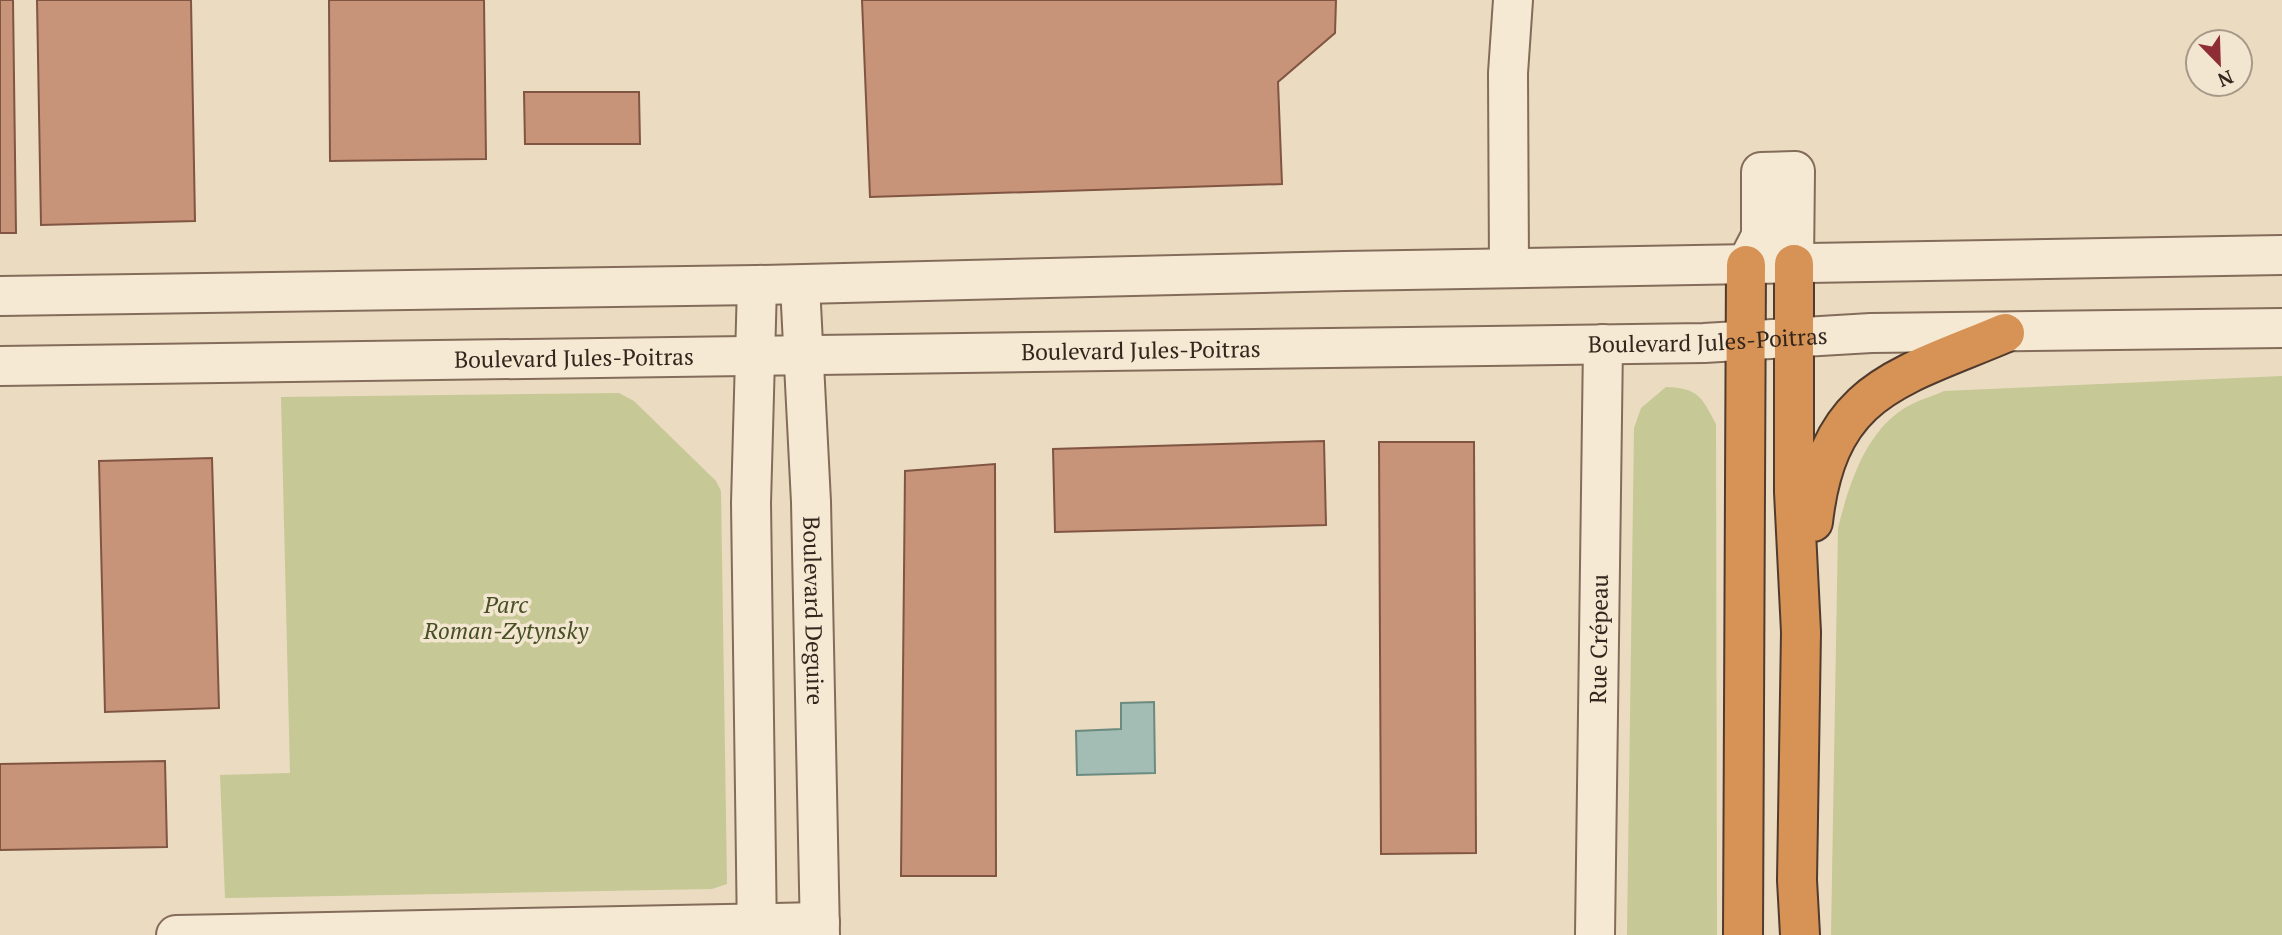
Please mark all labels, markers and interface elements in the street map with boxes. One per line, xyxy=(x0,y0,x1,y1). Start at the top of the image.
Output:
north arrow xyxy=(2184,28,2254,98)
text: N xyxy=(2214,65,2237,94)
street label: Boulevard Jules-Poitras xyxy=(1588,320,1828,360)
street label: Boulevard Jules-Poitras xyxy=(1021,333,1261,367)
street label: Boulevard Jules-Poitras xyxy=(454,341,694,375)
street label: Boulevard Deguire xyxy=(796,516,831,706)
street label: Rue Crépeau xyxy=(1582,574,1615,704)
park label: Parc Roman-Zytynsky xyxy=(423,589,589,646)

